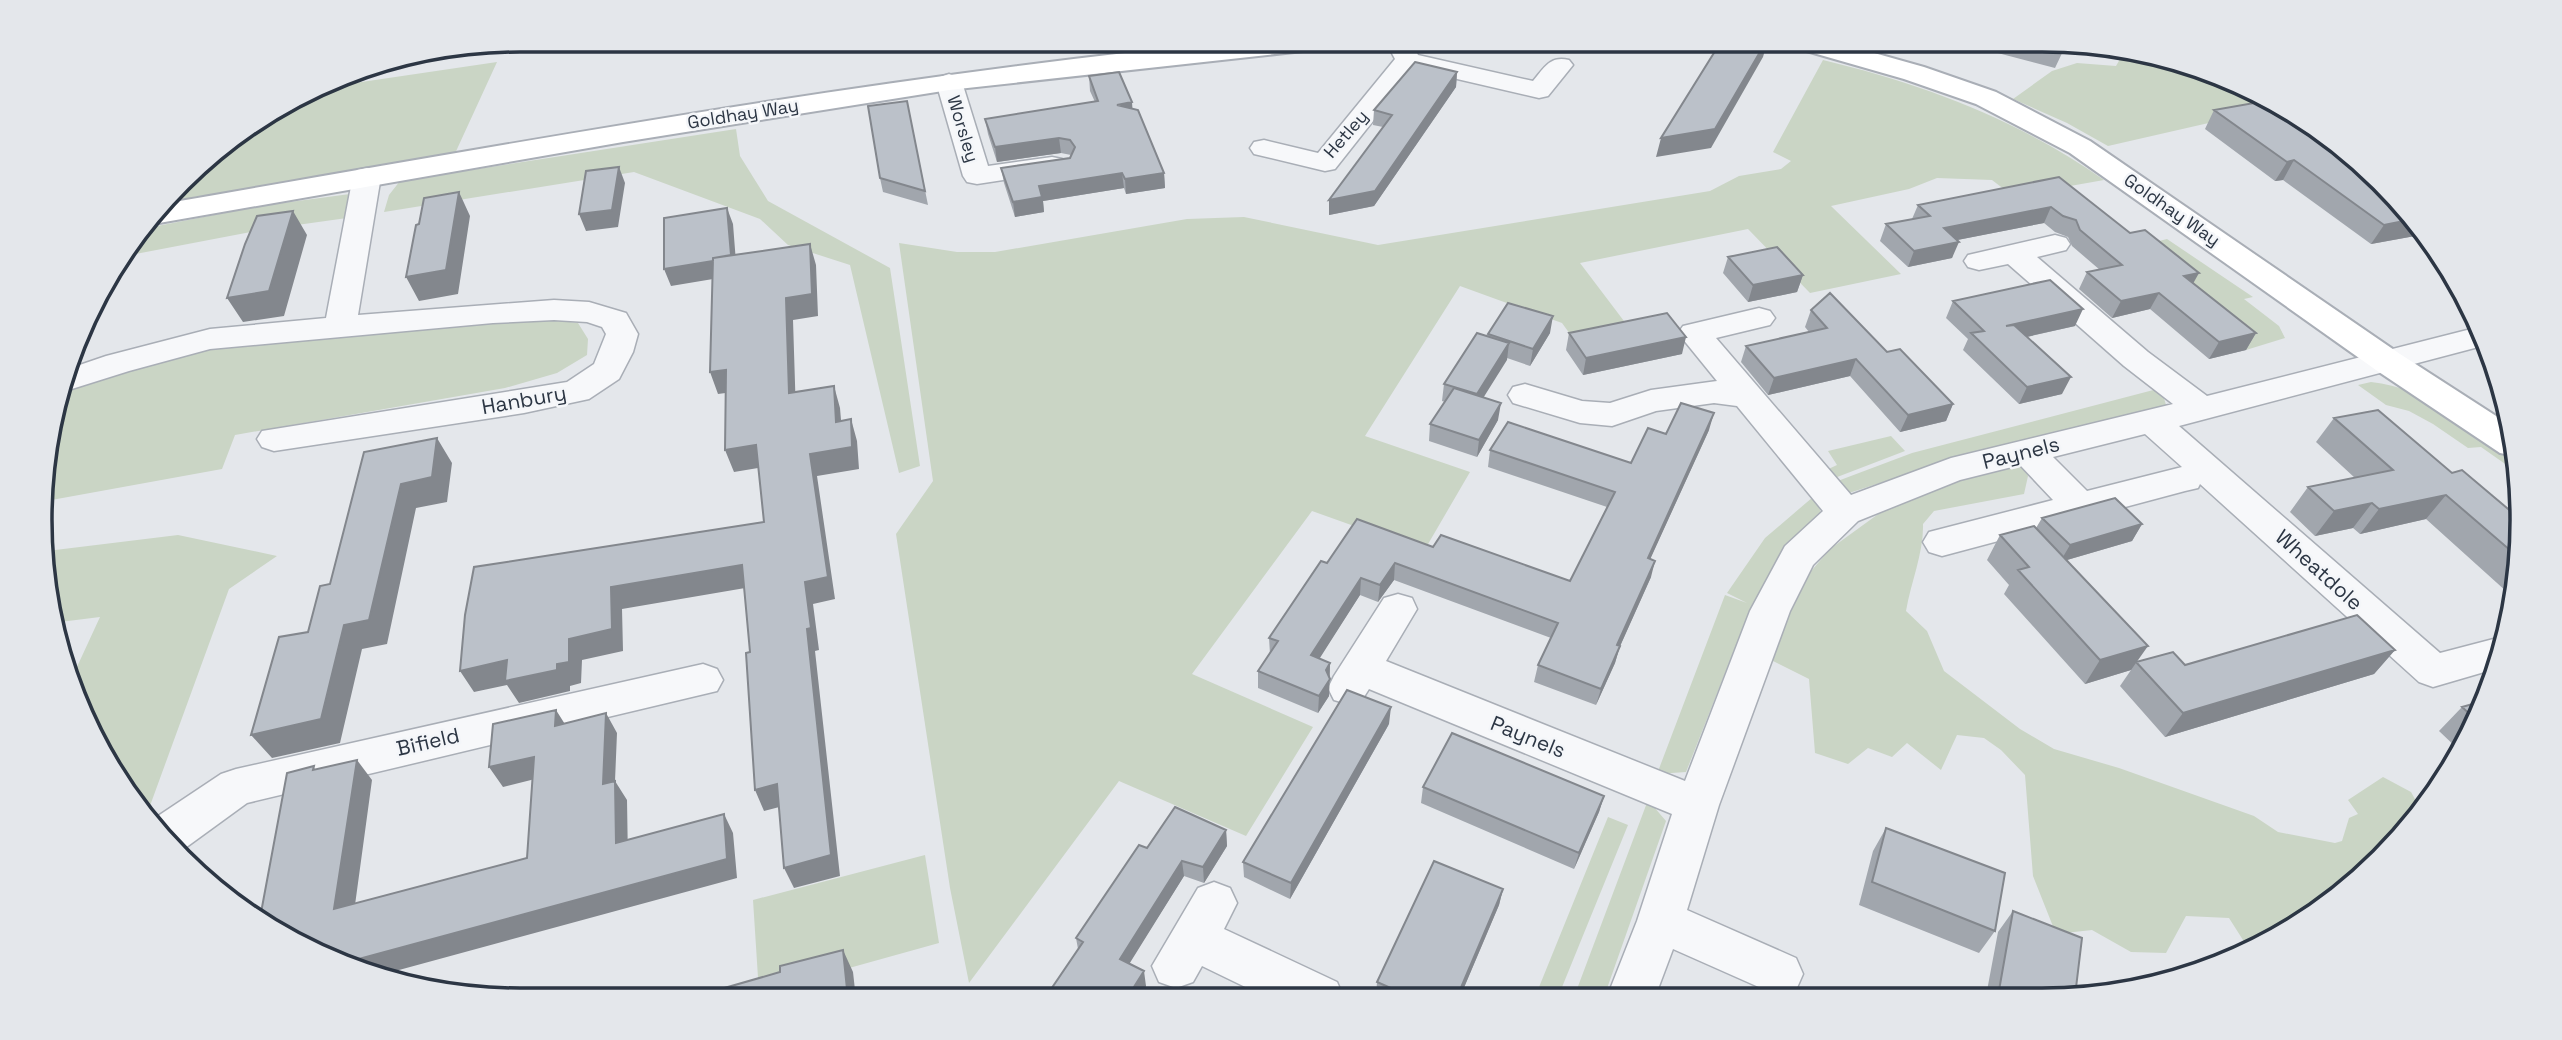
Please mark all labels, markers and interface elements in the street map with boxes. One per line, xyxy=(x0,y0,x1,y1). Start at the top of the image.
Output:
street label: Goldhay Way xyxy=(686,93,800,134)
street label: Worsley xyxy=(942,93,985,165)
street label: Hetley xyxy=(1318,105,1373,163)
street label: Goldhay Way xyxy=(2120,168,2225,251)
street label: Hanbury xyxy=(479,379,569,420)
street label: Paynels xyxy=(1979,430,2062,475)
street label: Wheatdole xyxy=(2270,523,2369,616)
street label: Paynels xyxy=(1487,709,1570,764)
street label: Bifield xyxy=(394,721,462,762)

